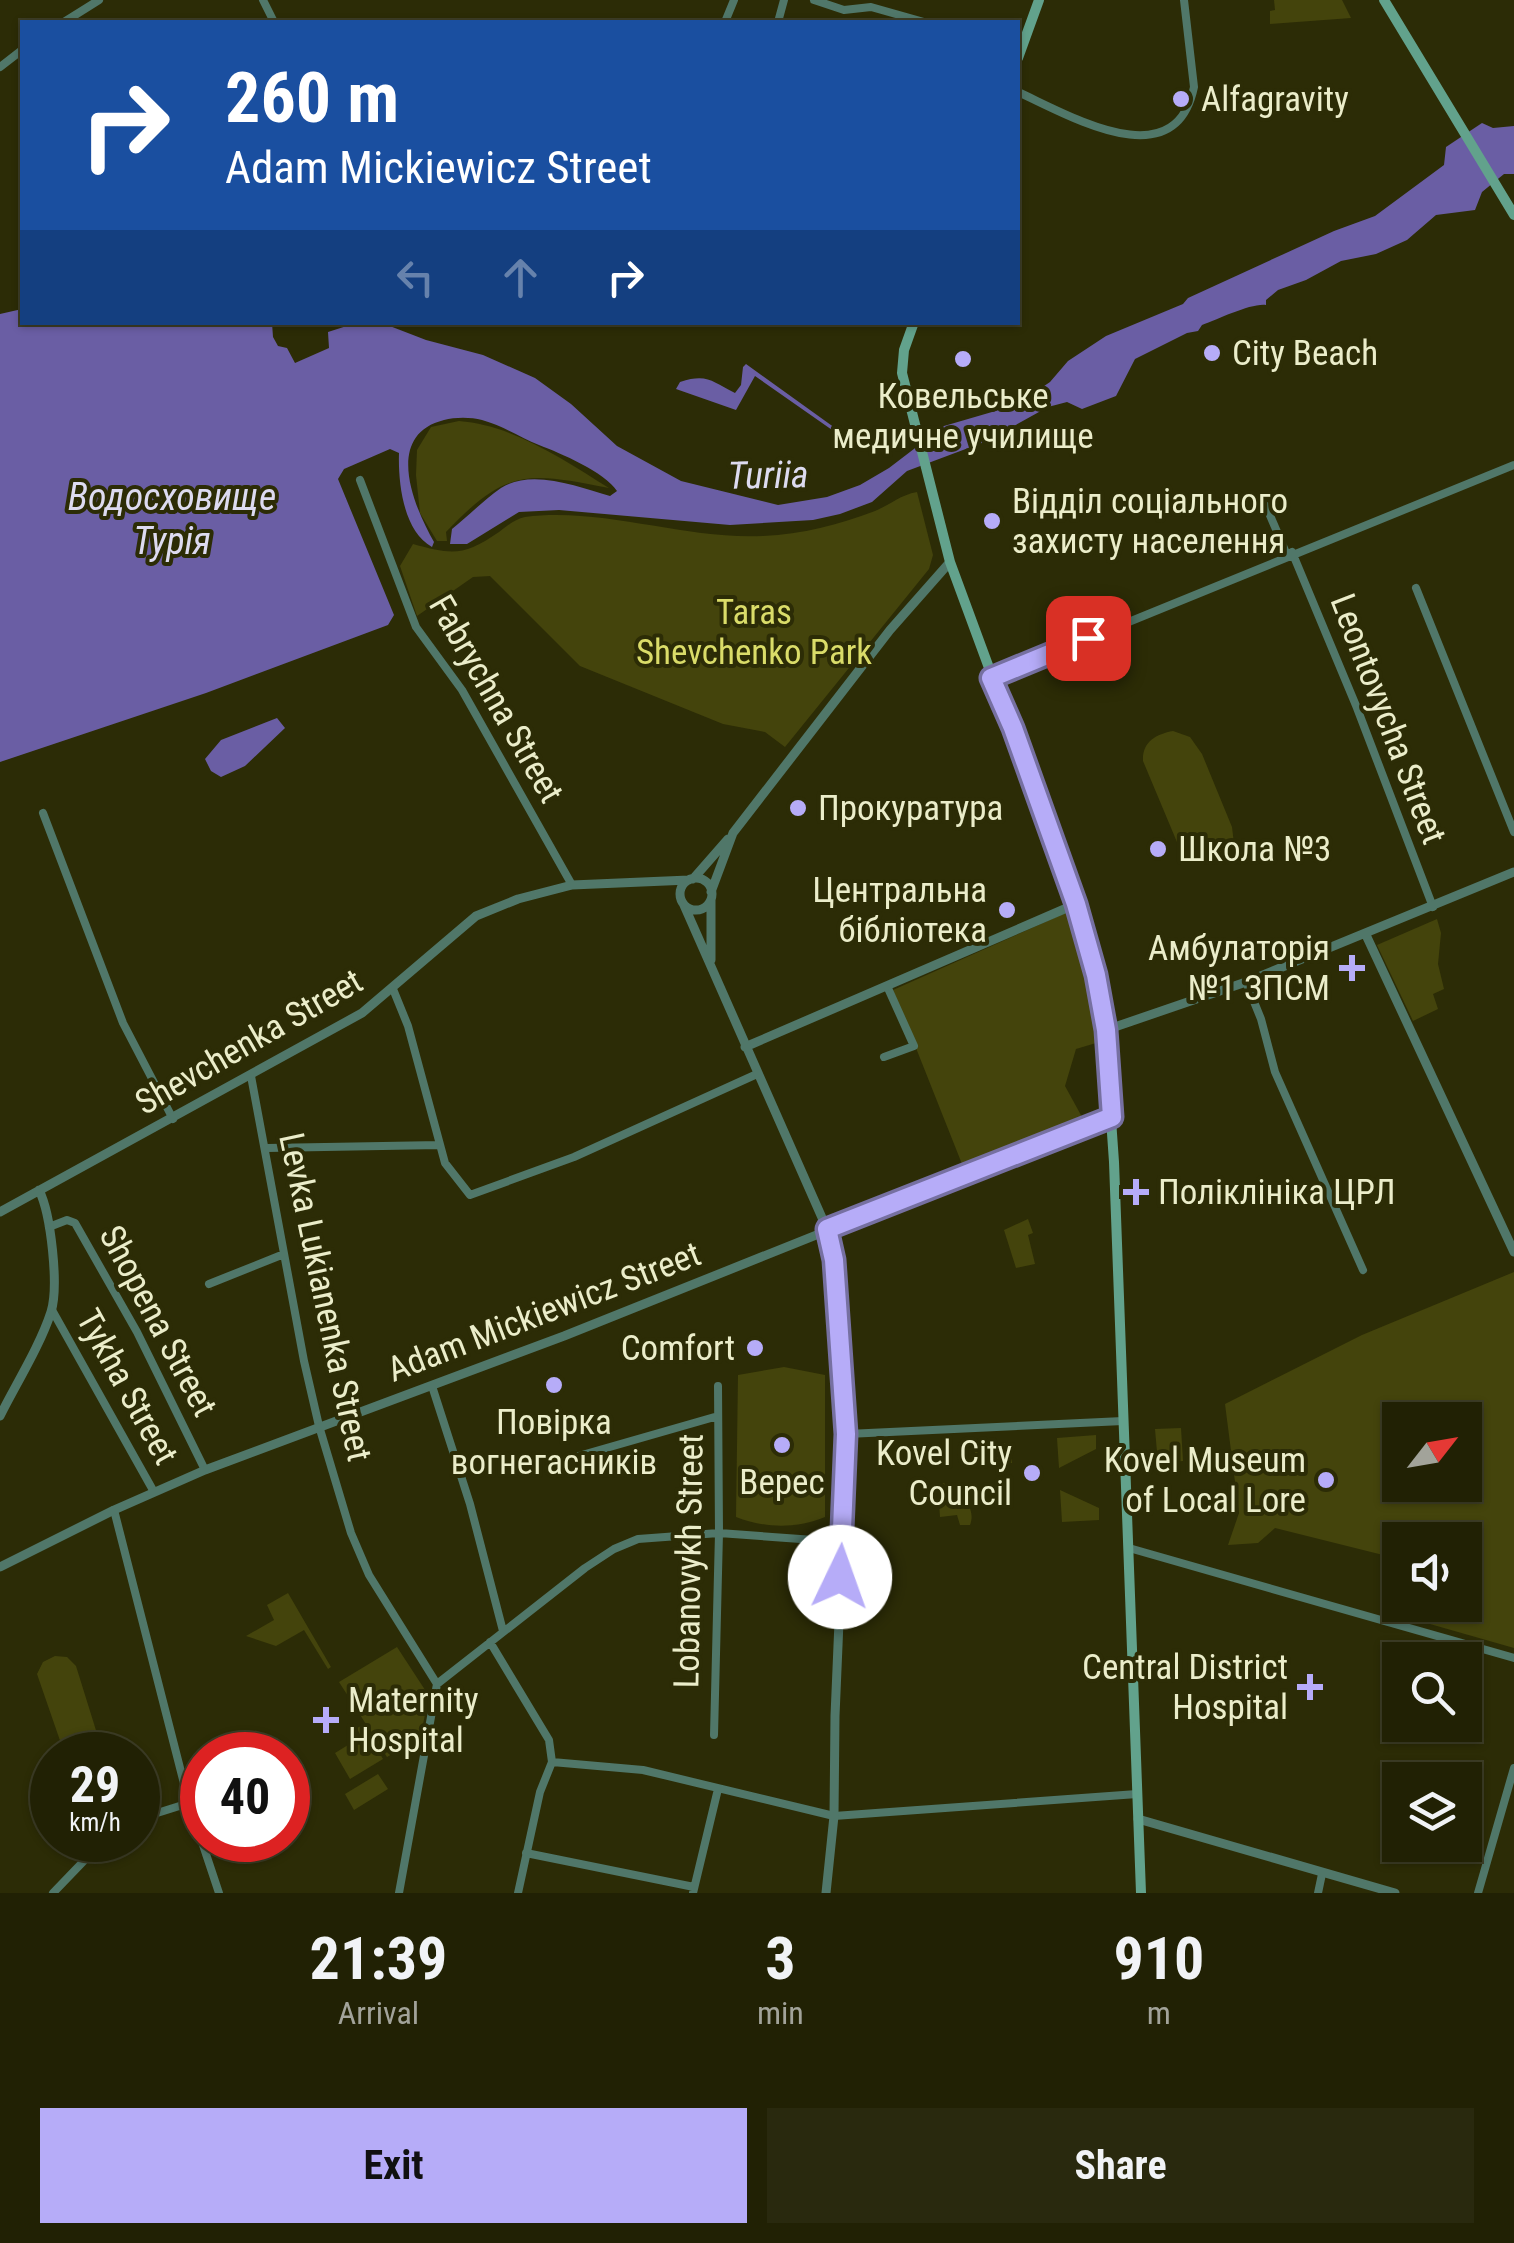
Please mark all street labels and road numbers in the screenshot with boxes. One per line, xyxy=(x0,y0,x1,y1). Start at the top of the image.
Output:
street label: Fabrychna Street xyxy=(420,588,572,810)
street label: Leontovycha Street xyxy=(1322,588,1454,850)
street label: Shevchenka Street xyxy=(128,960,370,1124)
street label: Levka Lukianenka Street xyxy=(270,1129,380,1465)
street label: Shopena Street xyxy=(91,1219,225,1423)
street label: Adam Mickiewicz Street xyxy=(382,1233,706,1391)
street label: Tykha Street xyxy=(68,1302,186,1472)
street label: Lobanovykh Street xyxy=(666,1433,712,1689)

